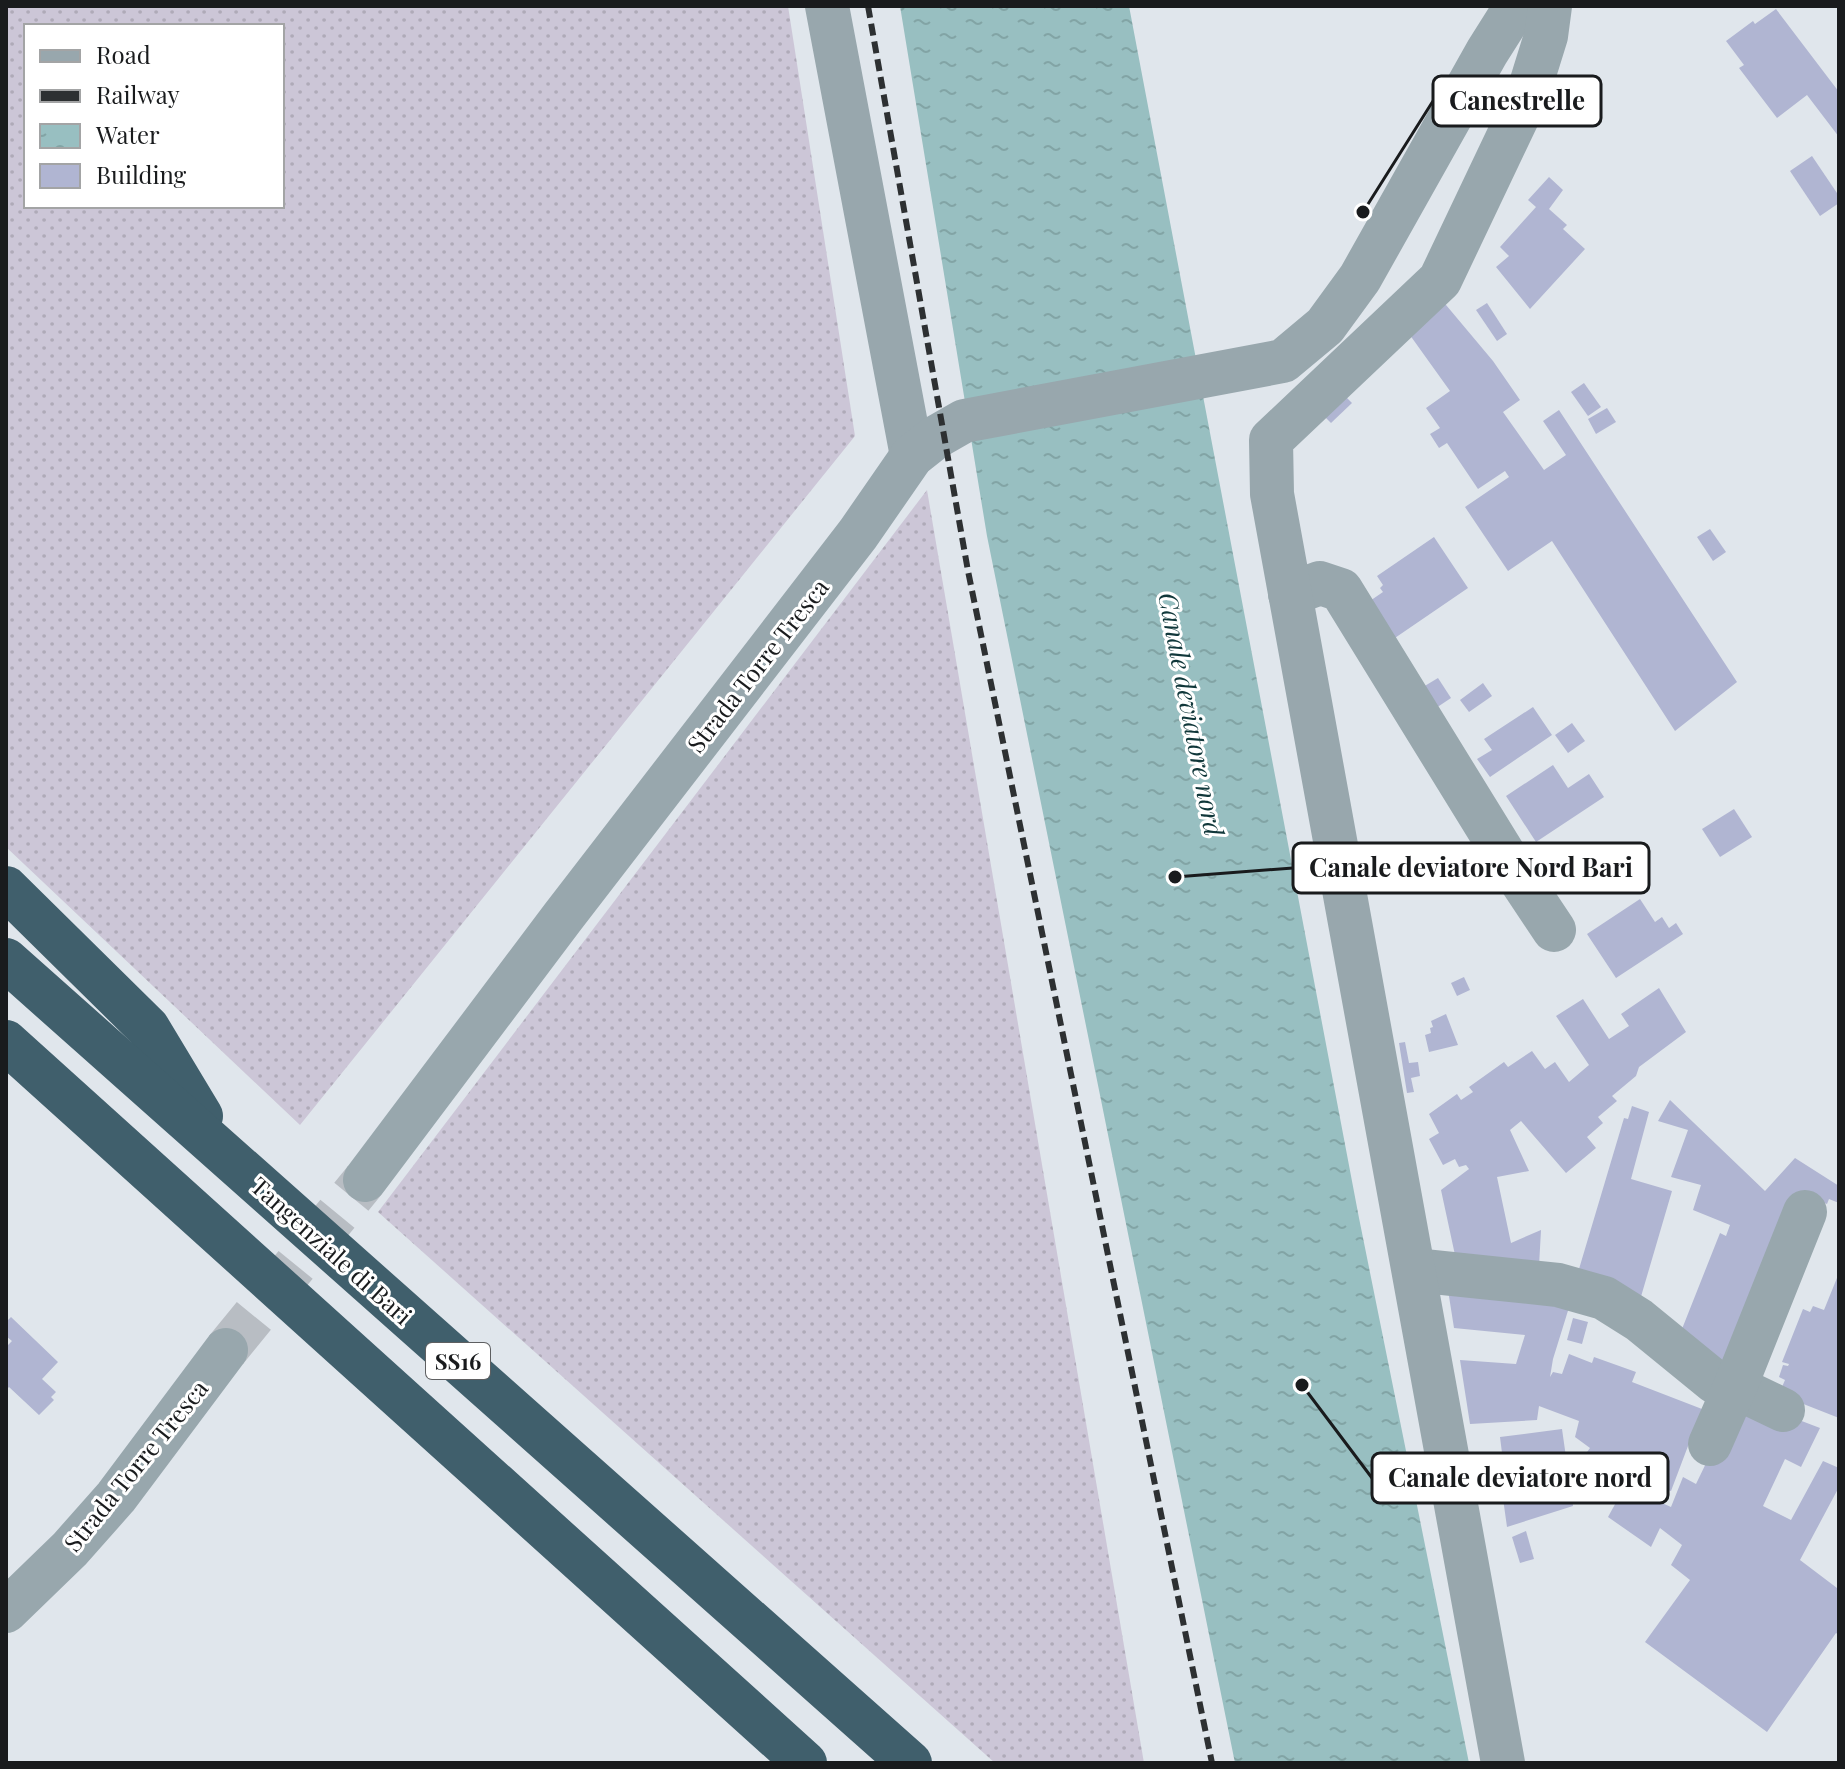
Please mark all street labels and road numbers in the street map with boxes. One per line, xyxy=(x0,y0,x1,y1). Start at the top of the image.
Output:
street label: Strada Torre Tresca xyxy=(679,572,835,758)
street label: Tangenziale di Bari xyxy=(245,1169,419,1331)
road number: SS16 xyxy=(426,1343,490,1379)
street label: Strada Torre Tresca xyxy=(56,1372,214,1558)

